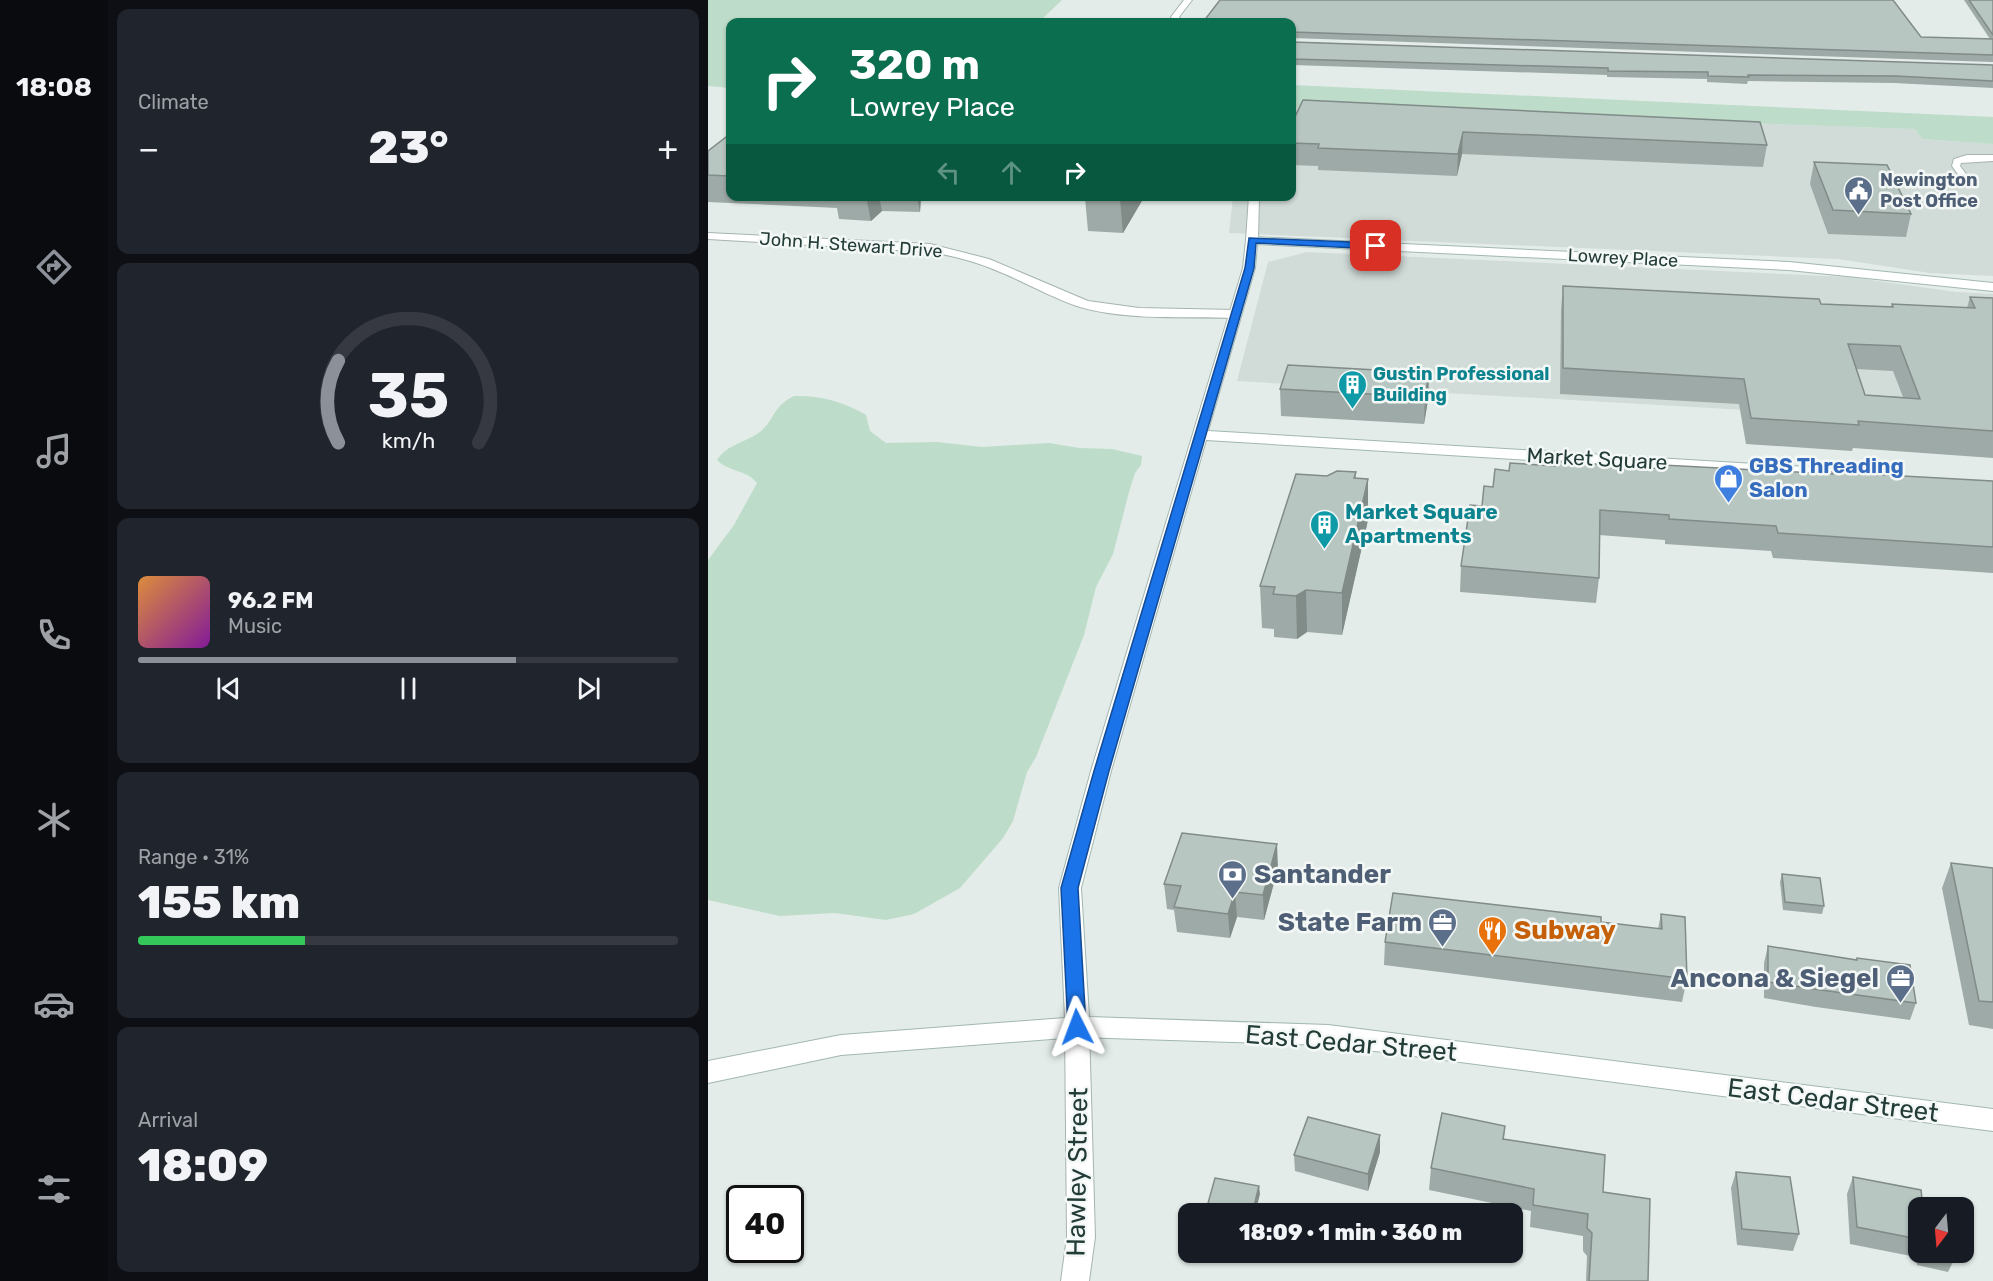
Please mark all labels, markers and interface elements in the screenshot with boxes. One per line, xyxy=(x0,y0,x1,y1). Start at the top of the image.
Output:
text: 320 m xyxy=(849,40,980,90)
icon: right xyxy=(750,42,828,120)
text: 18:08 xyxy=(16,71,92,103)
text: Climate xyxy=(138,90,209,114)
text: Lowrey Place xyxy=(849,91,1015,123)
text: 23° xyxy=(368,121,449,174)
text: − xyxy=(138,129,159,168)
text: + xyxy=(657,129,678,168)
icon: left xyxy=(932,156,965,189)
icon: ahead xyxy=(995,156,1028,189)
icon: right xyxy=(1058,156,1091,189)
place label: Newington Post Office xyxy=(1880,169,1978,212)
public building icon: Newington Post Office xyxy=(1843,174,1875,216)
pin xyxy=(1350,220,1401,271)
street label: John H. Stewart Drive xyxy=(759,228,943,262)
icon: arrive xyxy=(1359,229,1392,262)
street label: Lowrey Place xyxy=(1567,244,1679,272)
icon: directions xyxy=(33,246,75,288)
text: 35 xyxy=(367,359,449,433)
place label: Gustin Professional Building xyxy=(1373,363,1549,406)
building icon: Gustin Professional Building xyxy=(1336,368,1368,410)
text: km/h xyxy=(381,429,435,454)
icon: music xyxy=(33,430,75,472)
street label: Market Square xyxy=(1526,442,1668,475)
place label: GBS Threading Salon xyxy=(1749,453,1904,502)
shop icon: GBS Threading Salon xyxy=(1712,462,1744,504)
place label: Market Square Apartments xyxy=(1345,499,1498,548)
building icon: Market Square Apartments xyxy=(1308,508,1340,550)
text: 96.2 FM xyxy=(228,587,313,614)
icon: phone xyxy=(33,614,75,656)
text: Music xyxy=(228,614,282,638)
icon: previous xyxy=(212,672,245,705)
icon: pause xyxy=(392,672,425,705)
icon: next xyxy=(572,672,605,705)
icon: climate xyxy=(33,799,75,841)
text: Range · 31% xyxy=(138,845,249,869)
bank icon: Santander xyxy=(1217,858,1249,900)
place label: Santander xyxy=(1254,859,1391,890)
text: 155 km xyxy=(138,876,300,929)
office icon: State Farm xyxy=(1427,906,1459,948)
place label: State Farm xyxy=(1278,907,1422,938)
restaurant icon: Subway xyxy=(1477,914,1509,956)
place label: Subway xyxy=(1514,915,1616,946)
office icon: Ancona & Siegel xyxy=(1884,962,1916,1004)
place label: Ancona & Siegel xyxy=(1671,963,1879,994)
icon: car xyxy=(33,983,75,1025)
position arrow xyxy=(1045,995,1109,1059)
street label: East Cedar Street xyxy=(1244,1019,1458,1068)
street label: East Cedar Street xyxy=(1726,1072,1940,1129)
street label: Hawley Street xyxy=(1061,1087,1094,1257)
text: Arrival xyxy=(138,1108,198,1132)
text: 18:09 xyxy=(138,1139,268,1192)
icon: filters xyxy=(33,1168,75,1210)
speed limit sign: 40 xyxy=(726,1185,804,1263)
north arrow xyxy=(1908,1197,1974,1263)
map controls xyxy=(1908,1197,1974,1263)
text: 18:09 · 1 min · 360 m xyxy=(1239,1219,1462,1246)

